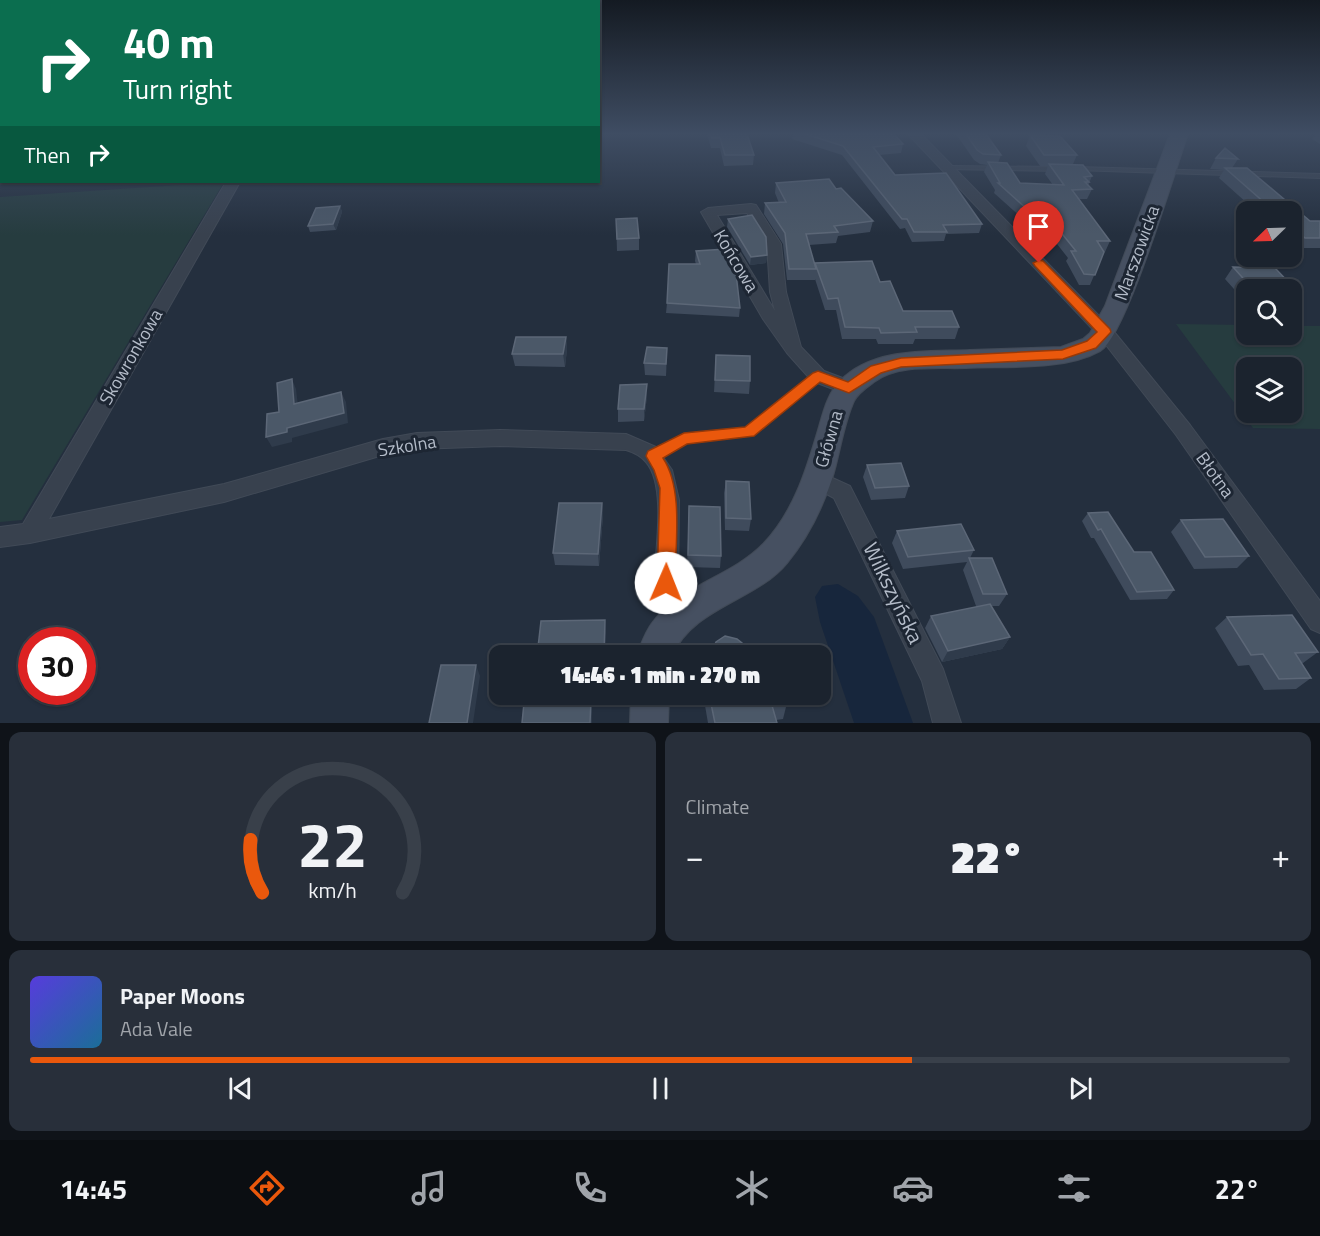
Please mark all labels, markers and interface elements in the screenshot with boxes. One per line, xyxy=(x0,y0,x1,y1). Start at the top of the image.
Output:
text: 40 m xyxy=(123,10,215,74)
icon: right xyxy=(24,24,102,102)
text: Turn right xyxy=(123,68,232,109)
text: Then xyxy=(24,138,70,172)
icon: right xyxy=(82,138,115,171)
pin xyxy=(1013,201,1064,263)
north arrow xyxy=(1236,201,1302,267)
map controls xyxy=(1236,201,1302,423)
street label: Marszowicka xyxy=(1107,202,1166,304)
icon: arrive xyxy=(1022,210,1055,243)
street label: Końcowa xyxy=(707,224,766,297)
button: search xyxy=(1236,279,1302,345)
street label: Skowronkowa xyxy=(92,304,169,410)
button: layers xyxy=(1236,357,1302,423)
street label: Główna xyxy=(807,407,850,471)
street label: Szkolna xyxy=(376,428,438,463)
street label: Błotna xyxy=(1189,446,1241,503)
street label: Wilkszyńska xyxy=(856,537,932,649)
position arrow xyxy=(634,551,698,615)
speed limit sign: 30 xyxy=(18,627,96,705)
text: 14:46 · 1 min · 270 m xyxy=(560,658,760,692)
text: Climate xyxy=(686,791,749,822)
text: 22 xyxy=(297,796,367,891)
text: 22° xyxy=(951,822,1025,890)
text: − xyxy=(686,831,704,881)
text: + xyxy=(1272,831,1290,881)
text: km/h xyxy=(308,875,357,907)
text: Paper Moons xyxy=(120,979,245,1013)
text: Ada Vale xyxy=(120,1013,193,1044)
icon: previous xyxy=(224,1072,257,1105)
icon: pause xyxy=(644,1072,677,1105)
icon: next xyxy=(1064,1072,1097,1105)
icon: directions xyxy=(246,1167,288,1209)
icon: music xyxy=(408,1167,450,1209)
icon: phone xyxy=(569,1167,611,1209)
icon: climate xyxy=(731,1167,773,1209)
icon: car xyxy=(892,1167,934,1209)
icon: filters xyxy=(1053,1167,1095,1209)
text: 14:45 xyxy=(60,1168,127,1209)
text: 22° xyxy=(1215,1168,1260,1209)

